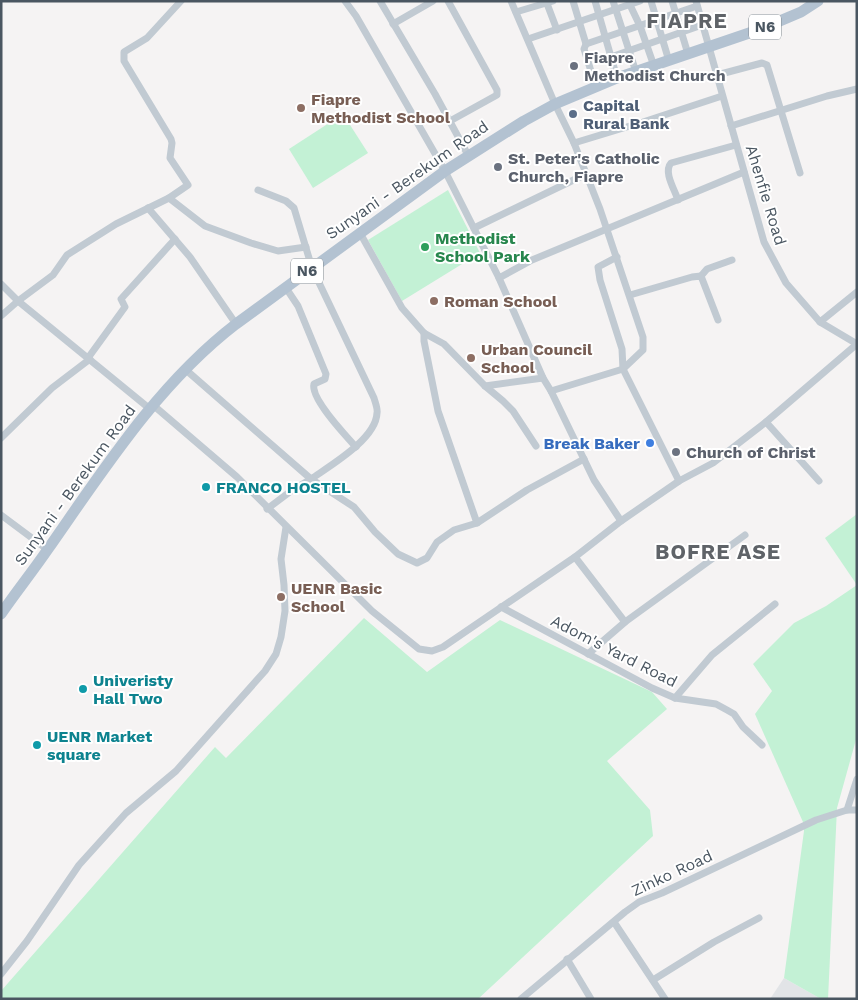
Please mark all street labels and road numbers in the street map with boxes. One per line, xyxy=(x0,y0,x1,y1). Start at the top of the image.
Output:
road number: N6 xyxy=(749,15,781,40)
street label: Sunyani - Berekum Road xyxy=(322,117,492,243)
street label: Ahenfie Road xyxy=(742,143,790,247)
road number: N6 xyxy=(291,258,323,284)
street label: Sunyani - Berekum Road xyxy=(10,401,140,569)
street label: Adom's Yard Road xyxy=(548,611,680,691)
street label: Zinko Road xyxy=(628,846,716,900)

